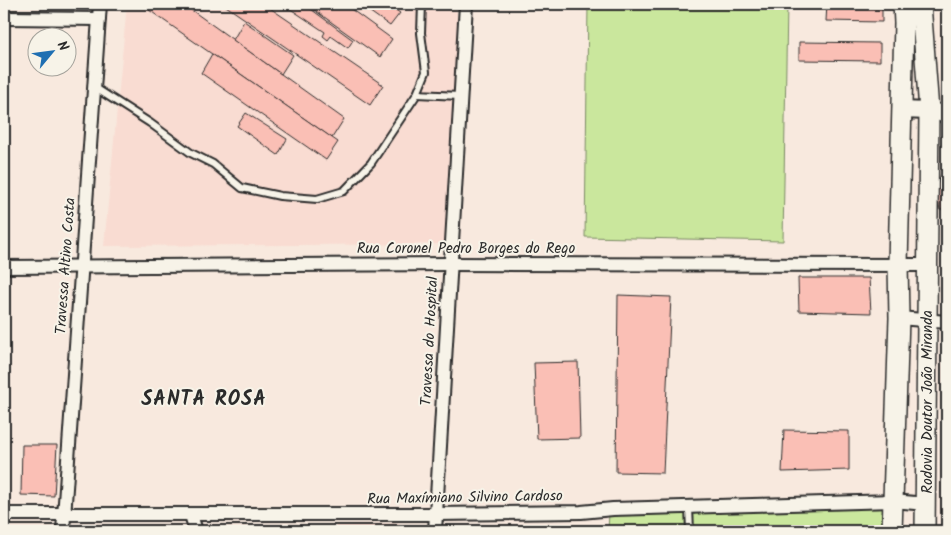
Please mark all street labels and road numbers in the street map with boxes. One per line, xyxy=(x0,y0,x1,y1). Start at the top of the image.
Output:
street label: Travessa Altino Costa xyxy=(49,197,83,335)
street label: Rua Coronel Pedro Borges do Rego xyxy=(357,237,575,261)
street label: Travessa do Hospital xyxy=(415,275,445,406)
street label: Rodovia Doutor João Miranda xyxy=(916,310,940,494)
street label: Rua Maxímiano Silvino Cardoso xyxy=(367,484,563,512)

